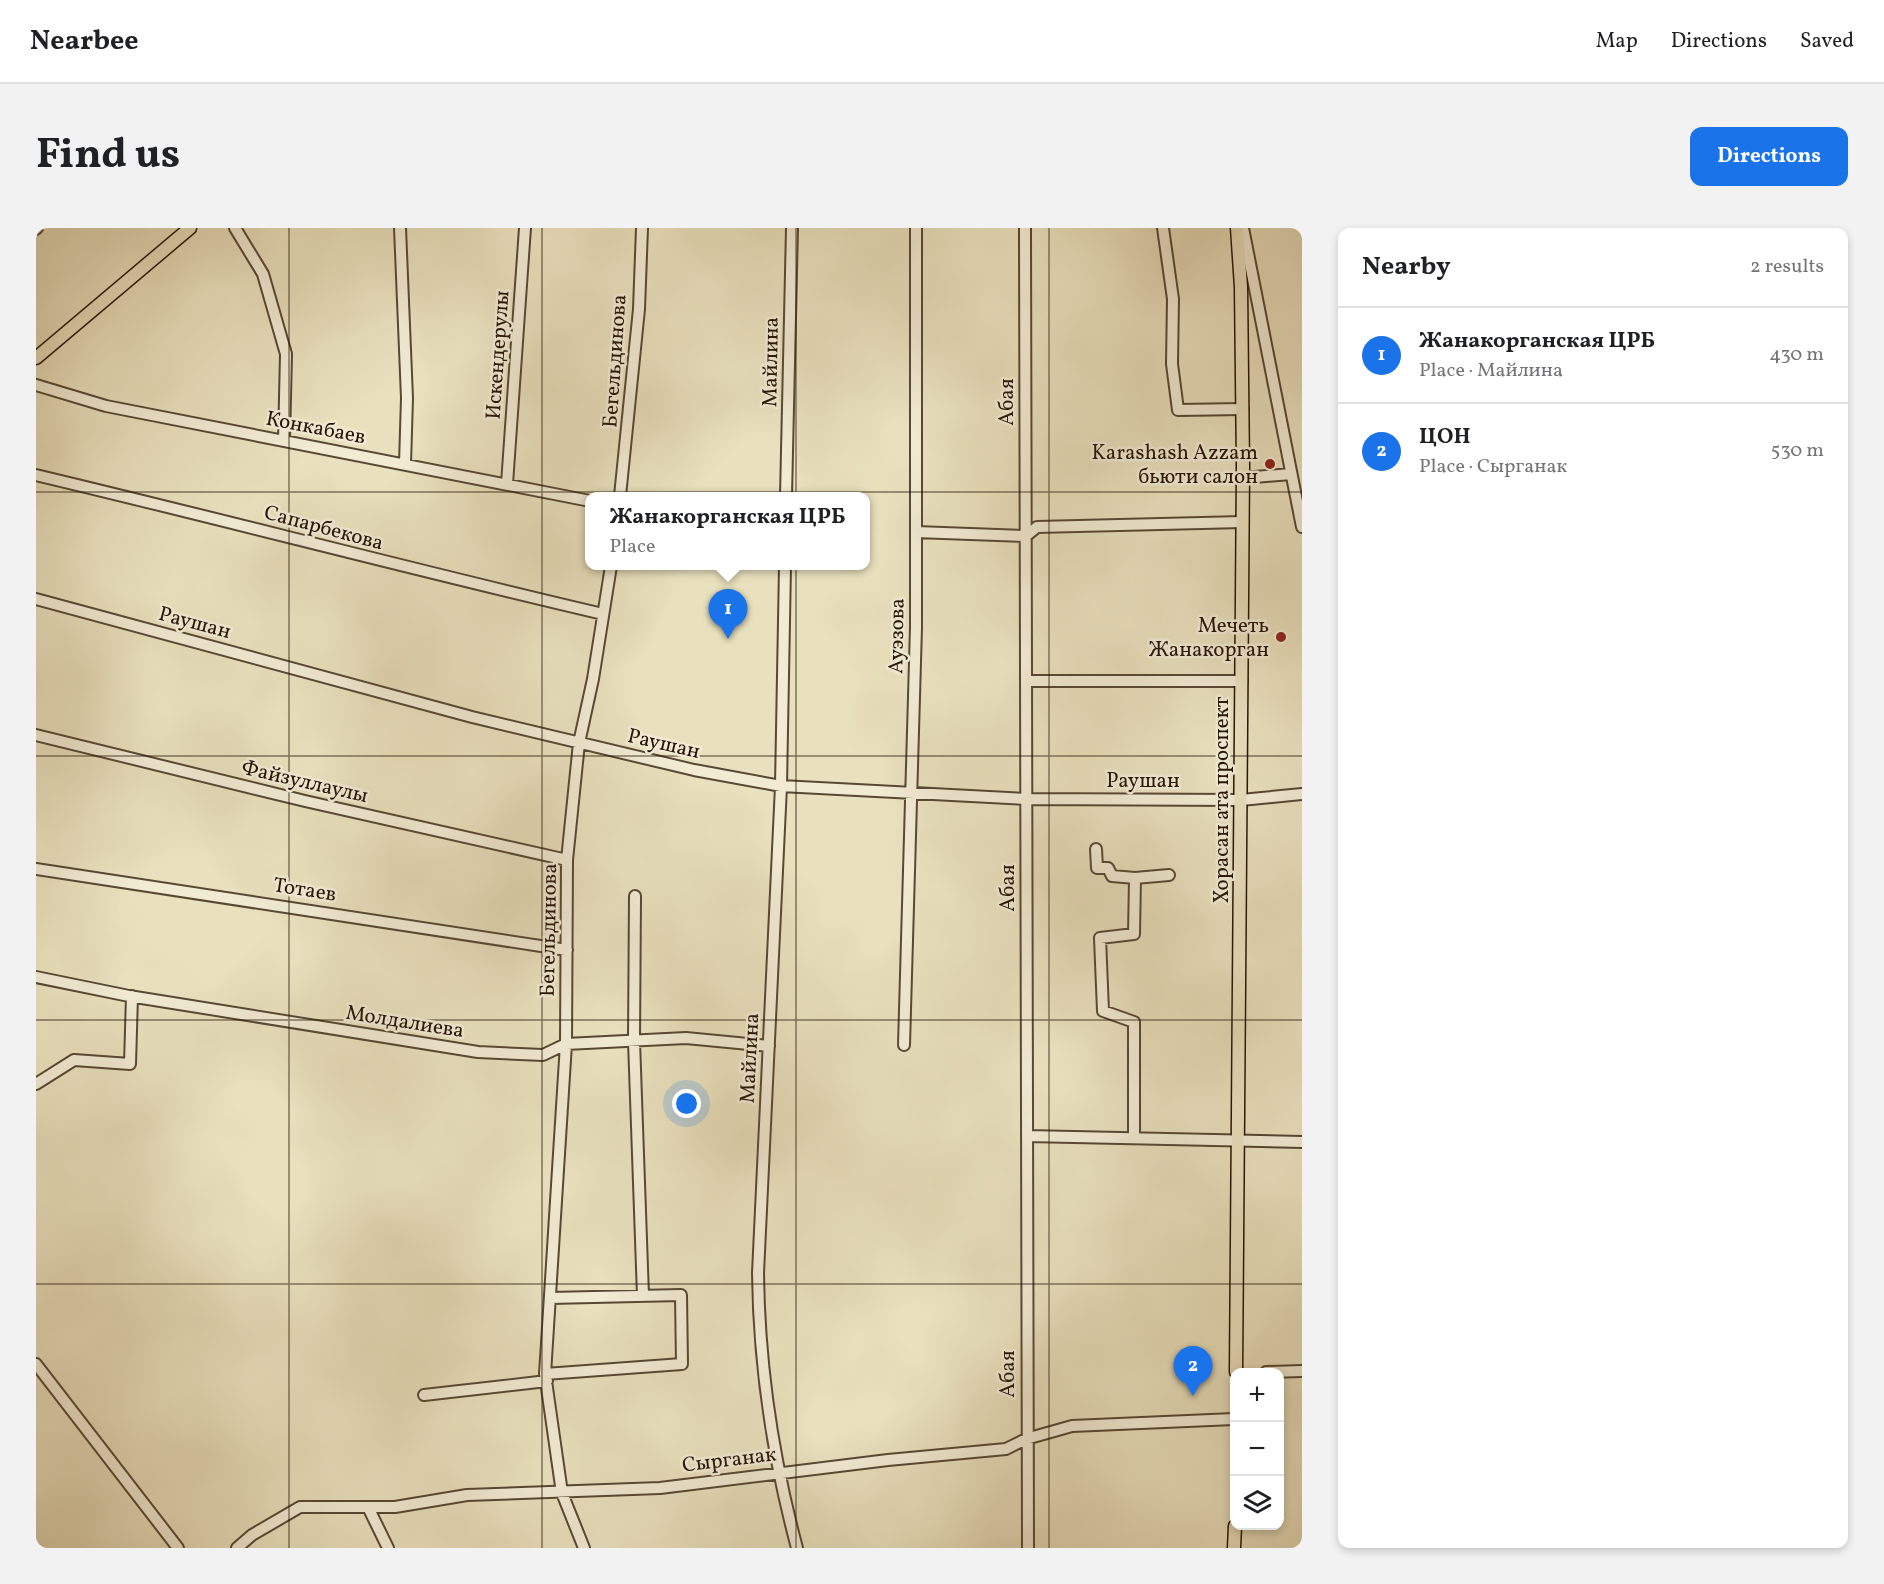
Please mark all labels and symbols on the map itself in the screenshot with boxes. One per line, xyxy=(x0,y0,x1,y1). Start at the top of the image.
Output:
street label: Искендерулы xyxy=(480,289,517,421)
street label: Бегельдинова xyxy=(596,293,635,429)
street label: Майлина xyxy=(756,317,787,407)
street label: Абая xyxy=(993,378,1022,426)
street label: Конкабаев xyxy=(263,405,368,452)
place label: Karashash Azzam бьюти салон xyxy=(1092,439,1258,492)
marker: Karashash Azzam бьюти салон xyxy=(1263,457,1277,471)
street label: Сапарбекова xyxy=(261,499,387,558)
pin: 1 xyxy=(708,590,748,639)
street label: Ауэзова xyxy=(882,598,913,674)
street label: Раушан xyxy=(155,600,234,647)
place label: Мечеть Жанакорган xyxy=(1148,612,1269,665)
marker: Мечеть Жанакорган xyxy=(1274,630,1288,644)
street label: Хорасан ата проспект xyxy=(1208,696,1237,903)
street label: Раушан xyxy=(625,722,703,767)
street label: Файзуллаулы xyxy=(239,754,371,811)
street label: Раушан xyxy=(1106,767,1180,796)
street label: Бегельдинова xyxy=(534,863,565,997)
street label: Абая xyxy=(994,864,1023,912)
street label: Тотаев xyxy=(271,871,338,910)
street label: Молдалиева xyxy=(344,999,466,1046)
street label: Майлина xyxy=(734,1012,767,1104)
your location xyxy=(672,1089,701,1118)
pin: 2 xyxy=(1174,1346,1212,1396)
street label: Абая xyxy=(994,1350,1023,1398)
street label: Сырганак xyxy=(680,1440,778,1481)

